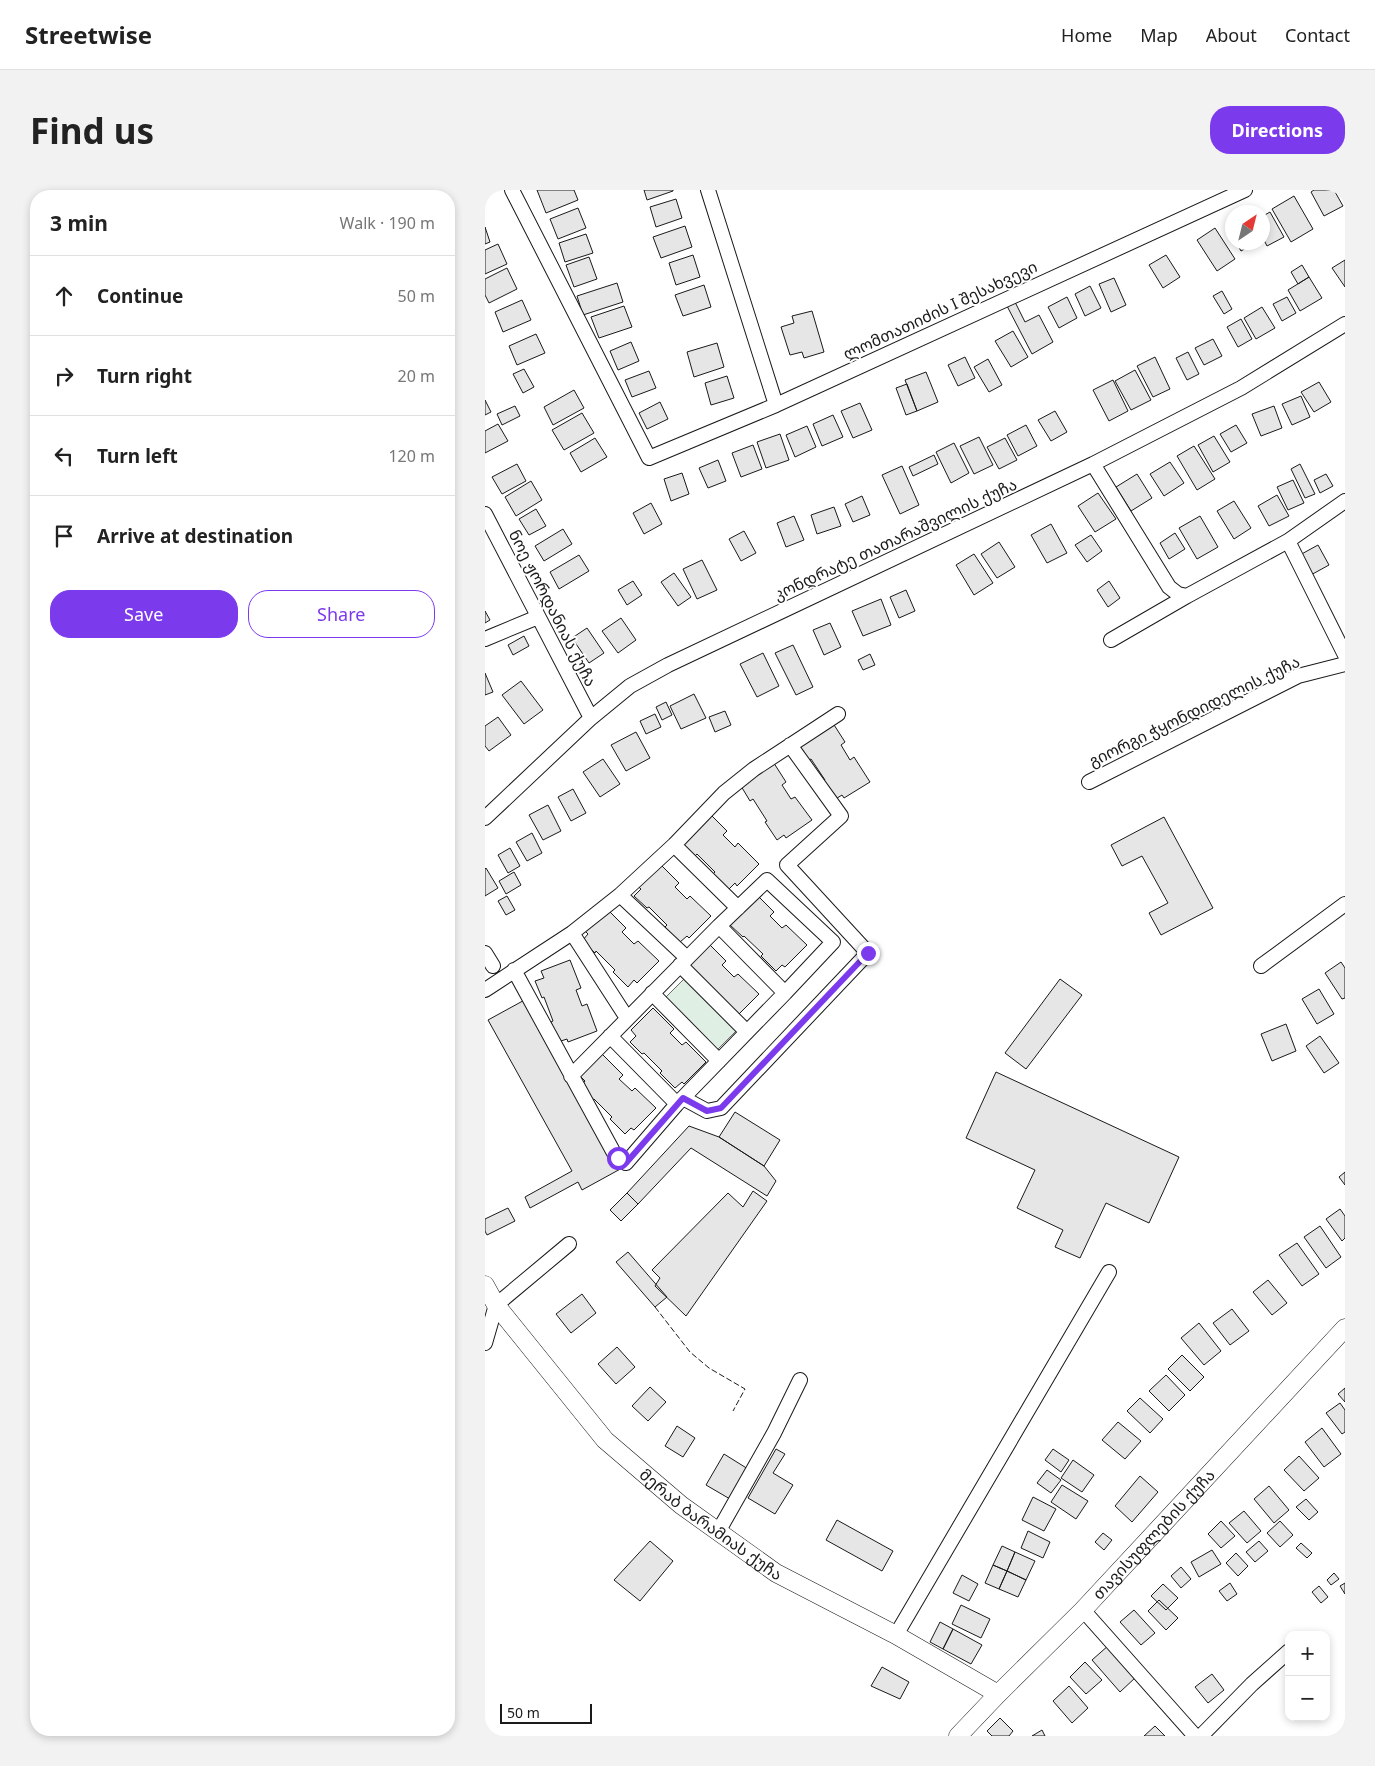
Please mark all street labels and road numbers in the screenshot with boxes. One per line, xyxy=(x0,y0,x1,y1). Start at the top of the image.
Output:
street label: ლომთათიძის I შესახვევი xyxy=(839,255,1041,365)
street label: კონდრატე თათარაშვილის ქუჩა xyxy=(770,473,1020,605)
street label: ნოე ჟორდანიას ქუჩა xyxy=(504,526,602,690)
street label: გიორგი ჭყონდიდელის ქუჩა xyxy=(1085,650,1303,772)
street label: მერაბ ბარამიას ქუჩა xyxy=(635,1463,786,1585)
street label: თავისუფლების ქუჩა xyxy=(1087,1464,1220,1604)

